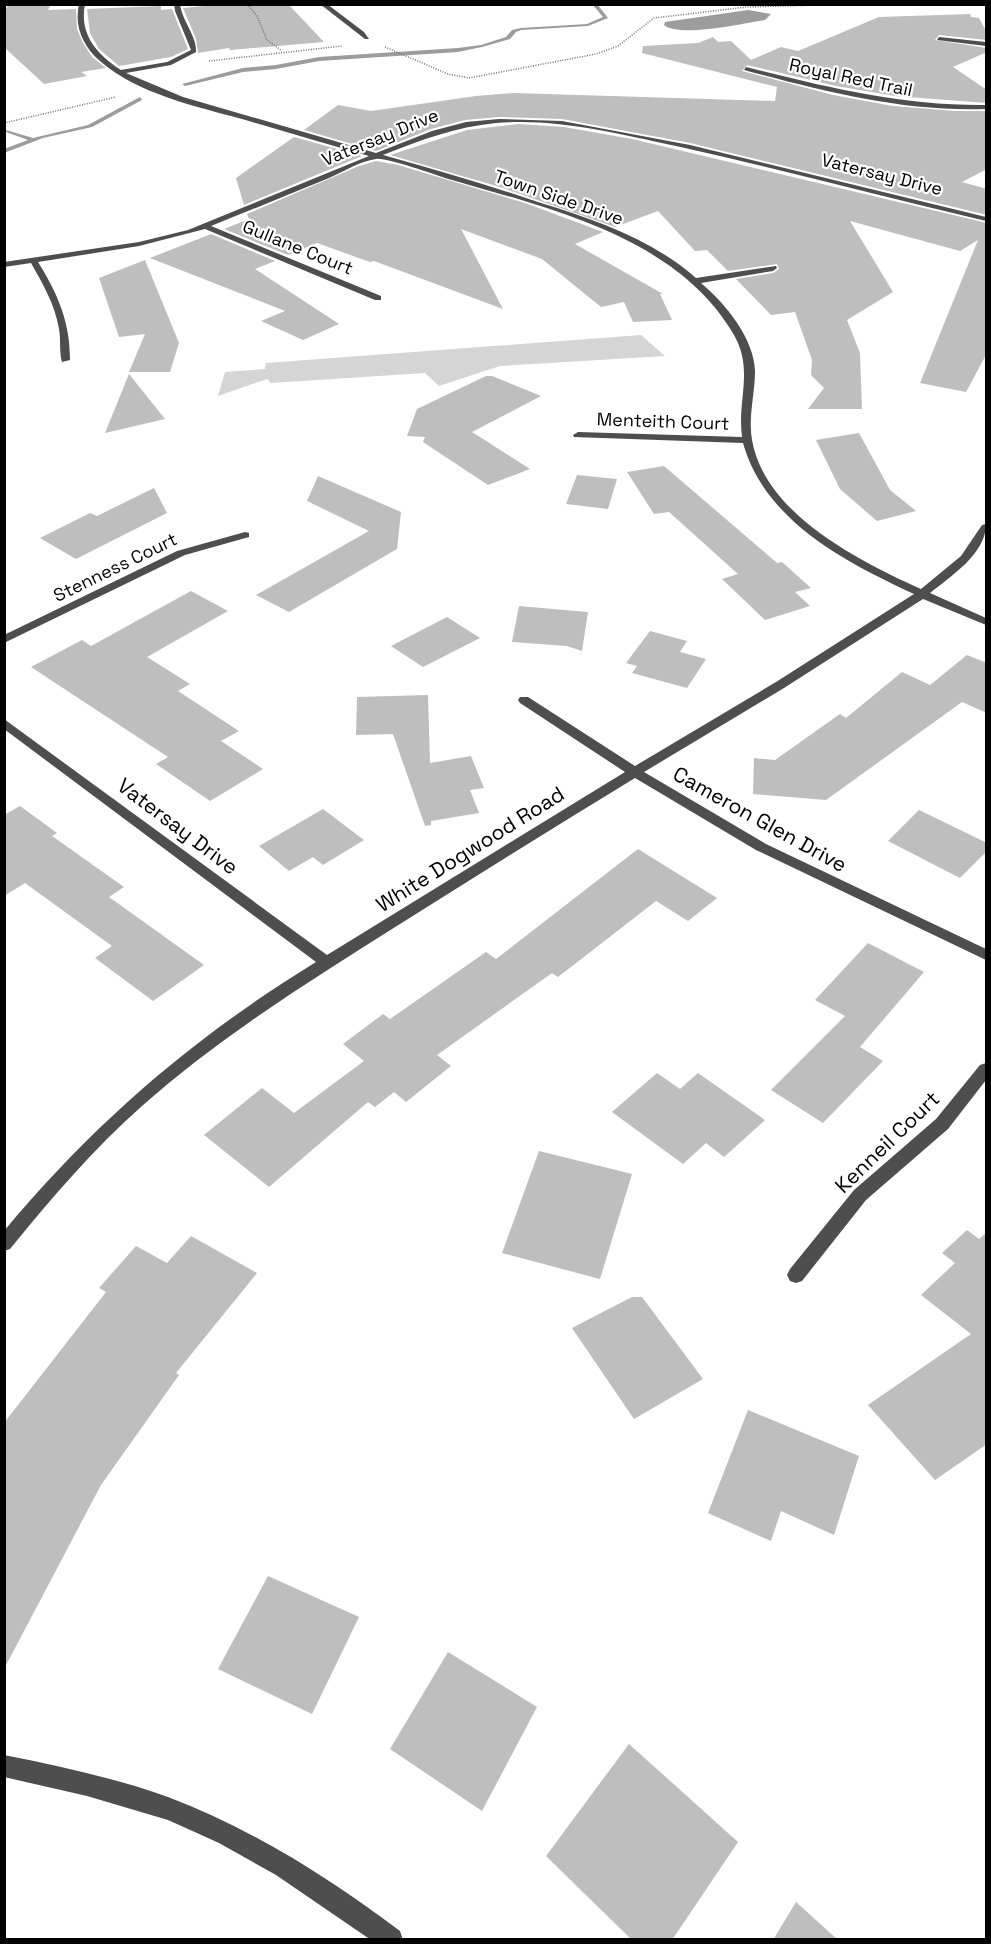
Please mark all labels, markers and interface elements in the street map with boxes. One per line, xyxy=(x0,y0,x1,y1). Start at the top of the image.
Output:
street label: Royal Red Trail xyxy=(787,53,915,101)
street label: Vatersay Drive xyxy=(318,103,442,171)
street label: Vatersay Drive xyxy=(819,148,945,200)
street label: Town Side Drive xyxy=(491,164,627,230)
street label: Gullane Court xyxy=(239,214,357,280)
street label: Menteith Court xyxy=(596,407,730,435)
street label: Stenness Court xyxy=(49,527,181,607)
street label: Cameron Glen Drive xyxy=(668,760,852,878)
street label: Vatersay Drive xyxy=(112,772,244,880)
street label: White Dogwood Road xyxy=(371,780,569,918)
street label: Kenneil Court xyxy=(829,1085,945,1199)

